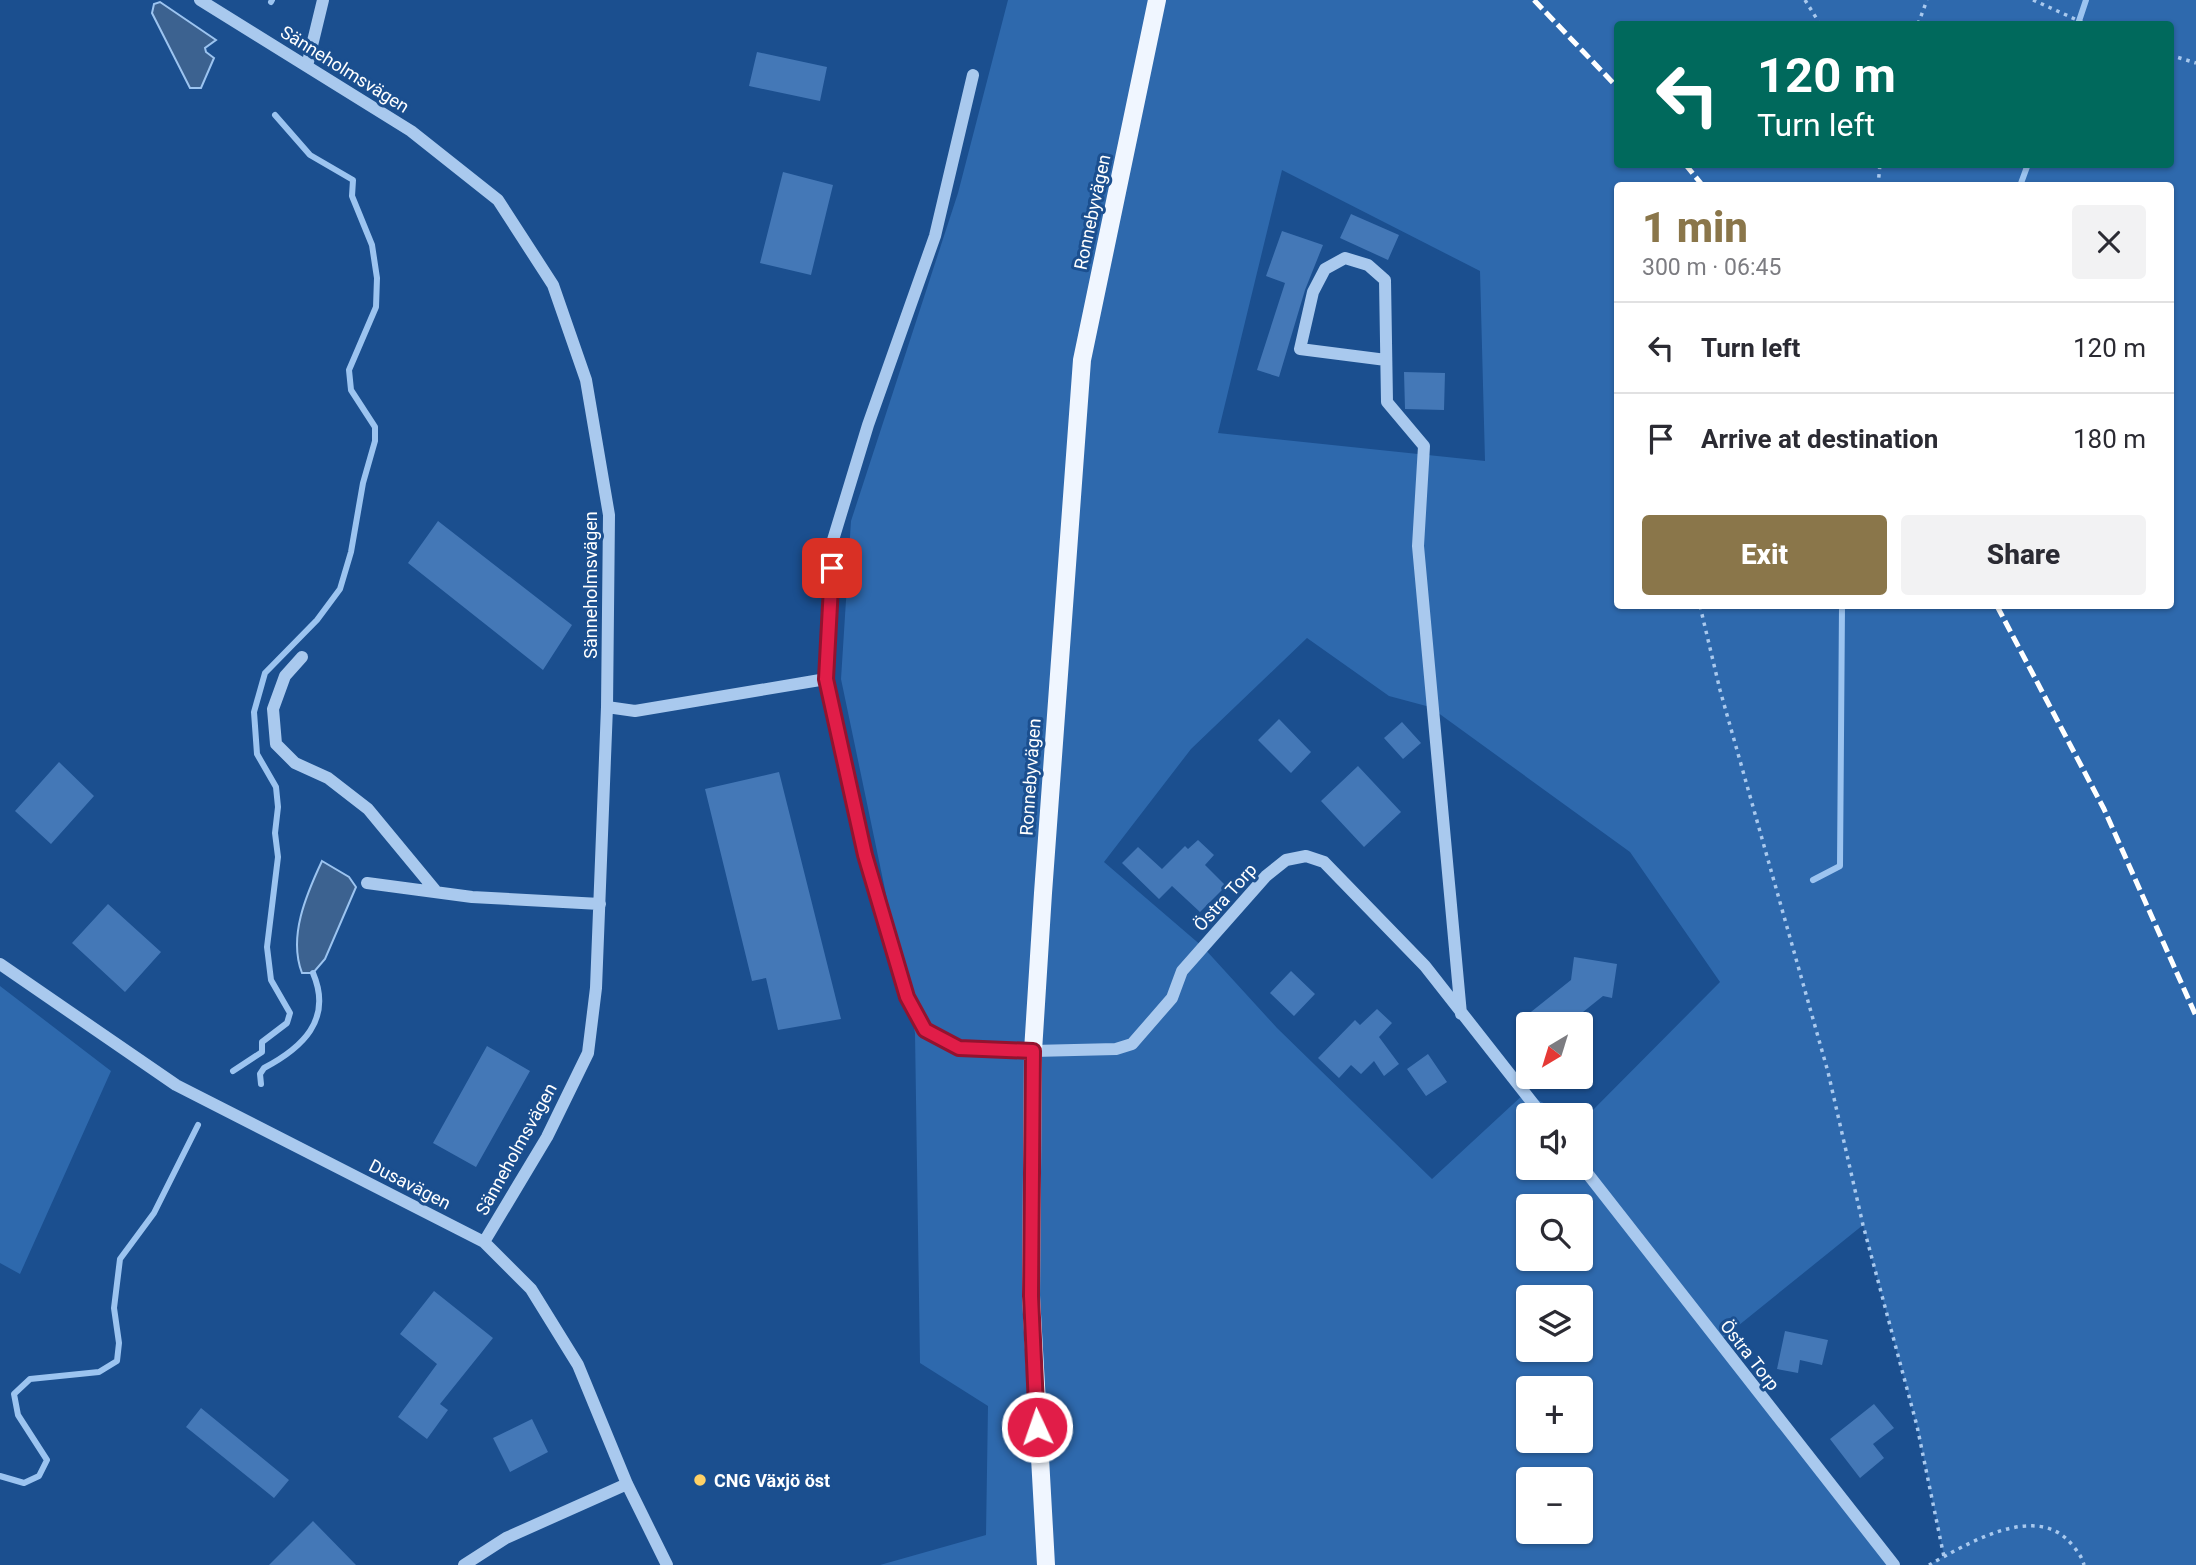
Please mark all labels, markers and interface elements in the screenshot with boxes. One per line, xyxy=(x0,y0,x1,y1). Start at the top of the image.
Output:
street label: Sänneholmsvägen xyxy=(277,21,413,117)
text: 120 m xyxy=(1757,47,1896,104)
icon: left xyxy=(1642,49,1733,140)
text: Turn left xyxy=(1757,106,1875,144)
street label: Ronnebyvägen xyxy=(1070,152,1114,272)
text: 1 min xyxy=(1642,203,1748,252)
button: close xyxy=(2072,205,2146,279)
text: 300 m · 06:45 xyxy=(1642,254,1781,281)
icon: left xyxy=(1642,329,1680,367)
text: Turn left xyxy=(1701,333,1800,363)
text: 120 m xyxy=(2073,333,2146,363)
icon: arrive xyxy=(1642,420,1680,458)
text: Arrive at destination xyxy=(1701,424,1938,454)
text: 180 m xyxy=(2073,424,2146,454)
street label: Sänneholmsvägen xyxy=(580,511,601,659)
button: Exit xyxy=(1642,515,1887,595)
button: Share xyxy=(1901,515,2146,595)
pin xyxy=(802,538,862,598)
icon: arrive xyxy=(813,549,851,587)
street label: Ronnebyvägen xyxy=(1015,718,1045,836)
street label: Östra Torp xyxy=(1189,859,1261,935)
north arrow xyxy=(1516,1012,1592,1088)
map controls xyxy=(1516,1012,1593,1544)
street label: Sänneholmsvägen xyxy=(471,1079,561,1219)
button: sound xyxy=(1516,1103,1593,1180)
street label: Dusavägen xyxy=(366,1155,454,1213)
button: search xyxy=(1516,1194,1593,1271)
button: layers xyxy=(1516,1285,1593,1362)
street label: Östra Torp xyxy=(1716,1316,1784,1394)
button: + xyxy=(1516,1376,1593,1453)
position arrow xyxy=(1000,1390,1074,1464)
button: − xyxy=(1516,1467,1593,1544)
place label: CNG Växjö öst xyxy=(714,1470,830,1491)
marker: CNG Växjö öst xyxy=(692,1472,708,1488)

